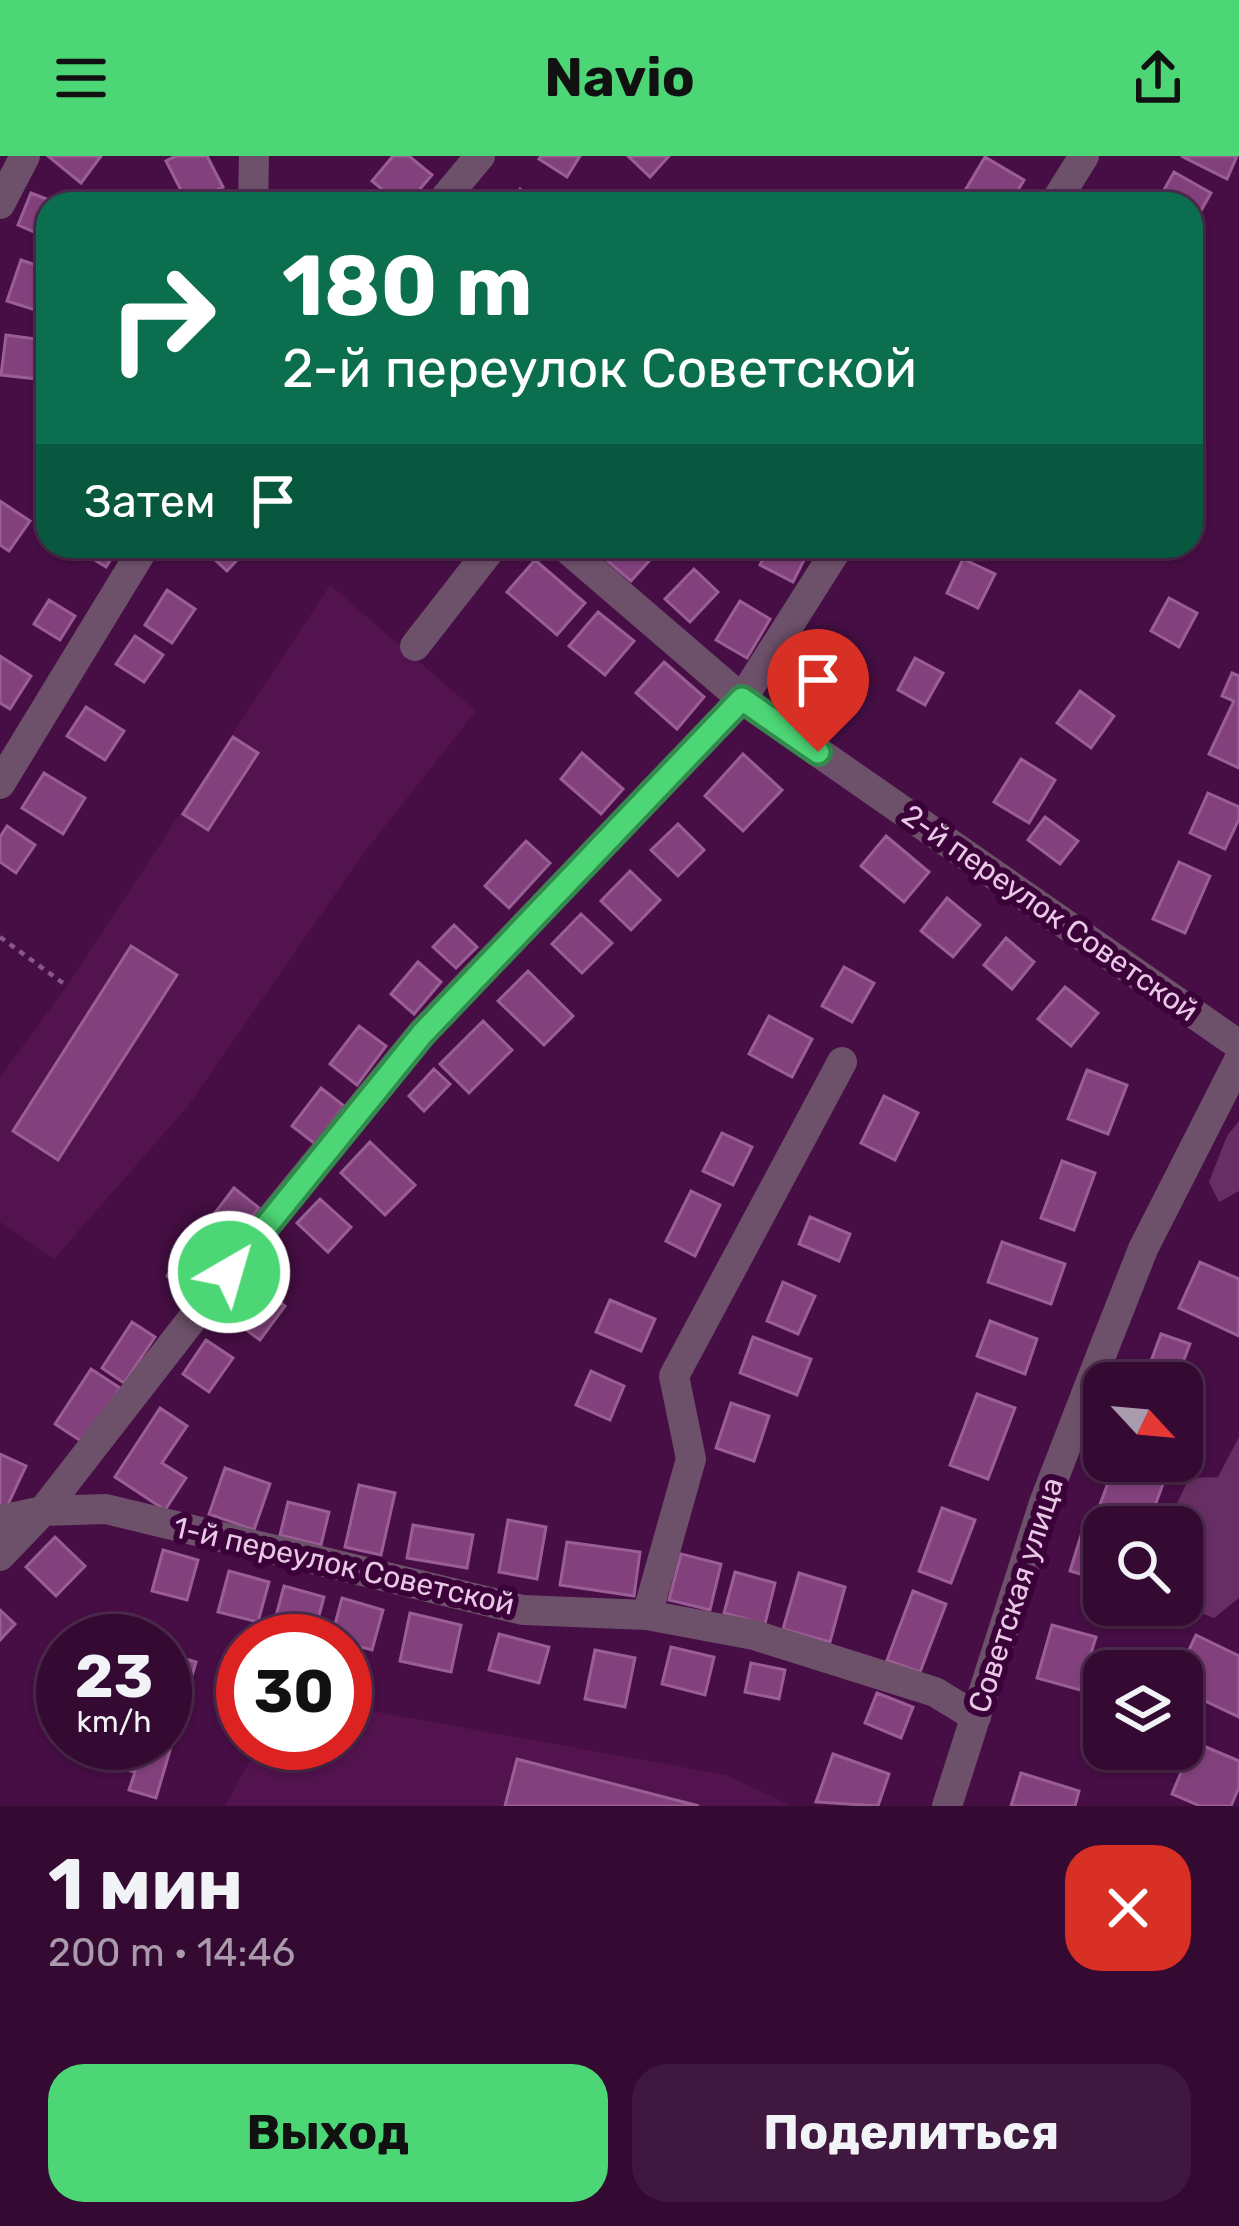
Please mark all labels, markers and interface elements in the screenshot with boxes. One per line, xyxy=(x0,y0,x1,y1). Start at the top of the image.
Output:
icon: menu xyxy=(48,45,114,111)
icon: share xyxy=(1125,45,1191,111)
text: Navio xyxy=(544,46,695,110)
text: 180 m xyxy=(282,236,533,336)
icon: right xyxy=(84,240,240,396)
text: 2-й переулок Советской xyxy=(282,337,917,401)
icon: arrive xyxy=(240,468,306,534)
text: Затем xyxy=(84,475,216,528)
pin xyxy=(767,629,869,752)
icon: arrive xyxy=(785,647,851,713)
street label: 2-й переулок Советской xyxy=(895,797,1205,1029)
position arrow xyxy=(166,1209,292,1335)
north arrow xyxy=(1083,1362,1203,1482)
map controls xyxy=(1083,1362,1203,1770)
street label: Советская улица xyxy=(961,1473,1071,1717)
button: search xyxy=(1083,1506,1203,1626)
street label: 1-й переулок Советской xyxy=(170,1509,518,1623)
speed limit sign: 30 xyxy=(216,1614,372,1770)
text: 23 xyxy=(75,1641,153,1712)
button: layers xyxy=(1083,1650,1203,1770)
text: km/h xyxy=(77,1704,151,1740)
text: 1 мин xyxy=(48,1842,243,1927)
button: close xyxy=(1065,1845,1191,1971)
text: 200 m · 14:46 xyxy=(48,1930,295,1976)
button: Выход xyxy=(48,2064,608,2202)
button: Поделиться xyxy=(632,2064,1191,2202)

